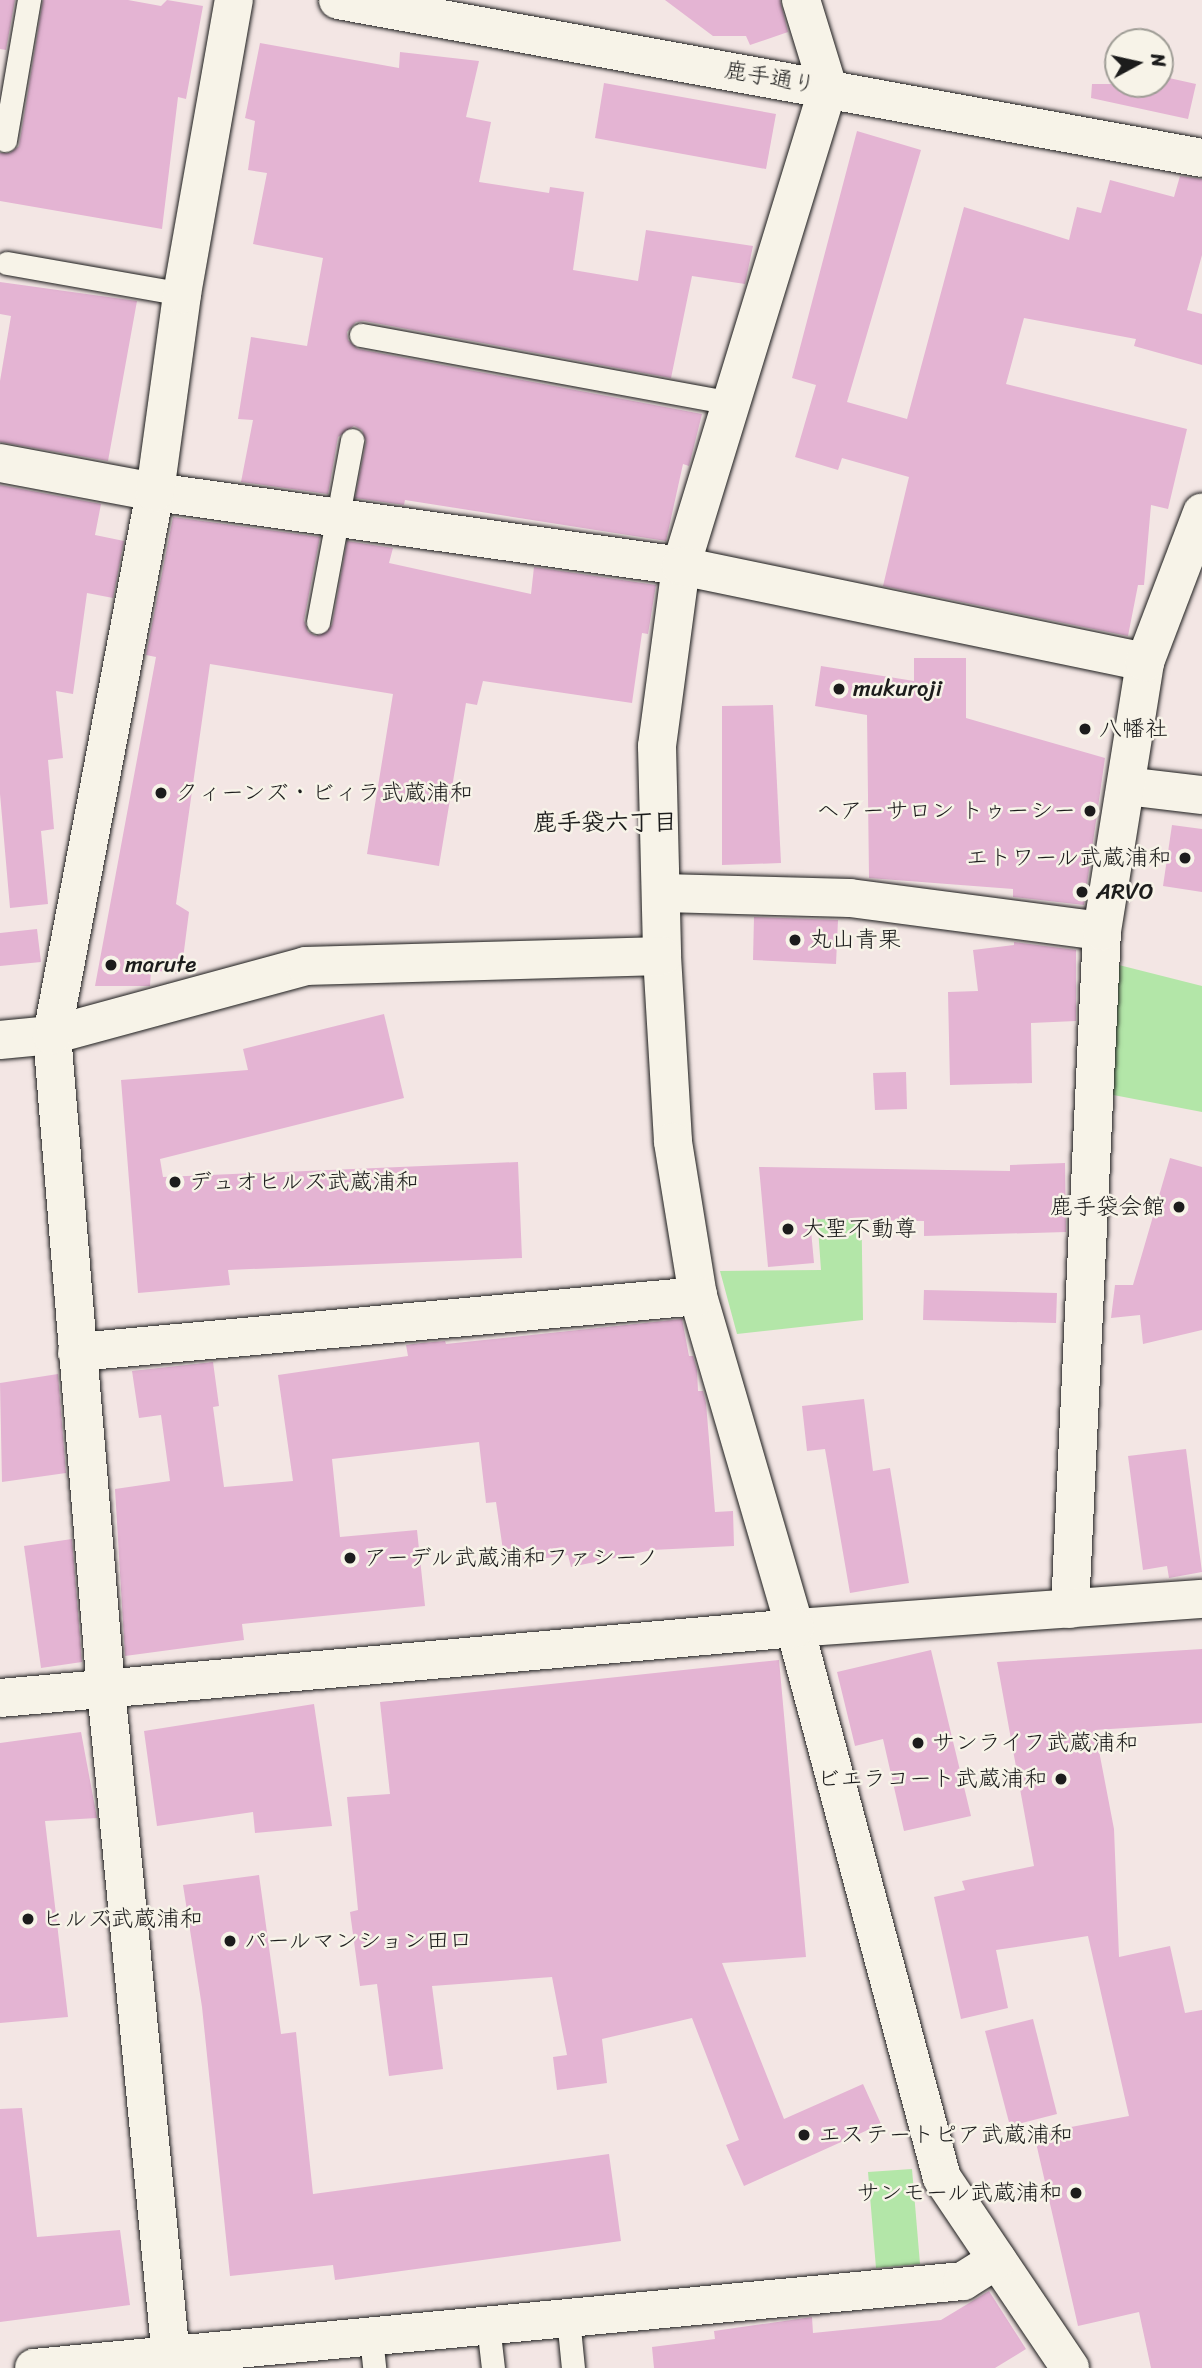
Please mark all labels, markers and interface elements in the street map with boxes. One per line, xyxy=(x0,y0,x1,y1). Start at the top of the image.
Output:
north arrow xyxy=(1104,28,1174,98)
text: N xyxy=(1141,51,1176,69)
street label: 鹿手通り xyxy=(722,56,818,100)
place label: mukuroji xyxy=(853,675,942,703)
marker: mukuroji xyxy=(831,681,847,697)
place label: 八幡社 xyxy=(1099,715,1168,743)
marker: 八幡社 xyxy=(1077,721,1093,737)
place label: クィーンズ・ビィラ武蔵浦和 xyxy=(175,779,474,807)
marker: クィーンズ・ビィラ武蔵浦和 xyxy=(153,785,169,801)
place label: ヘアーサロン トゥーシー xyxy=(818,797,1076,825)
marker: ヘアーサロン トゥーシー xyxy=(1082,803,1098,819)
district label: 鹿手袋六丁目 xyxy=(533,809,677,837)
place label: エトワール武蔵浦和 xyxy=(964,844,1171,872)
marker: エトワール武蔵浦和 xyxy=(1177,850,1193,866)
place label: ARVO xyxy=(1096,878,1154,906)
marker: ARVO xyxy=(1074,884,1090,900)
place label: 丸山青果 xyxy=(809,926,901,954)
marker: 丸山青果 xyxy=(787,932,803,948)
place label: marute xyxy=(125,951,196,979)
marker: marute xyxy=(103,957,119,973)
place label: デュオヒルズ武蔵浦和 xyxy=(189,1168,419,1196)
marker: デュオヒルズ武蔵浦和 xyxy=(167,1174,183,1190)
place label: 鹿手袋会館 xyxy=(1050,1193,1165,1221)
marker: 鹿手袋会館 xyxy=(1171,1199,1187,1215)
place label: 大聖不動尊 xyxy=(802,1215,917,1243)
marker: 大聖不動尊 xyxy=(780,1221,796,1237)
place label: アーデル武蔵浦和ファシーノ xyxy=(364,1544,662,1572)
marker: アーデル武蔵浦和ファシーノ xyxy=(342,1550,358,1566)
place label: サンライフ武蔵浦和 xyxy=(932,1729,1139,1757)
marker: サンライフ武蔵浦和 xyxy=(910,1735,926,1751)
place label: ビエラコート武蔵浦和 xyxy=(817,1765,1047,1793)
marker: ビエラコート武蔵浦和 xyxy=(1053,1771,1069,1787)
place label: ヒルズ武蔵浦和 xyxy=(42,1905,203,1933)
marker: ヒルズ武蔵浦和 xyxy=(20,1911,36,1927)
place label: パールマンション田口 xyxy=(244,1927,474,1955)
marker: パールマンション田口 xyxy=(222,1933,238,1949)
place label: エステートピア武蔵浦和 xyxy=(818,2121,1071,2149)
marker: エステートピア武蔵浦和 xyxy=(796,2127,812,2143)
place label: サンモール武蔵浦和 xyxy=(855,2179,1062,2207)
marker: サンモール武蔵浦和 xyxy=(1068,2185,1084,2201)

